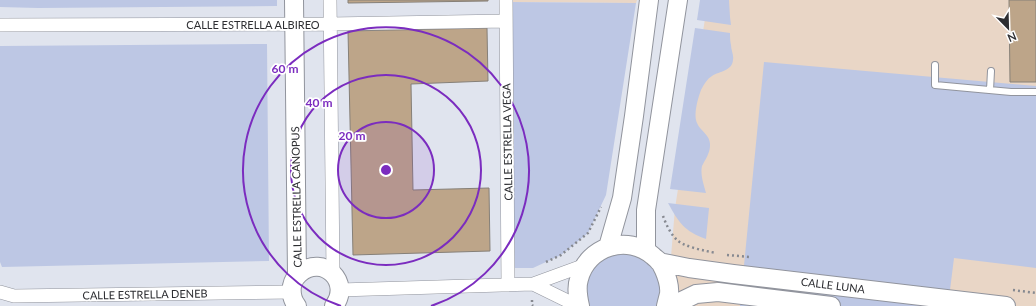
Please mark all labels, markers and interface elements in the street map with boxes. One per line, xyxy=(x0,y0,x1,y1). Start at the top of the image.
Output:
north arrow xyxy=(988,8,1028,48)
street label: CALLE ESTRELLA ALBIREO xyxy=(186,18,320,31)
text: N xyxy=(1006,30,1019,45)
text: 60 m xyxy=(272,61,298,76)
street label: CALLE ESTRELLA VEGA xyxy=(499,83,515,201)
text: 40 m xyxy=(306,95,332,110)
street label: CALLE ESTRELLA CANOPUS xyxy=(288,126,304,268)
text: 20 m xyxy=(339,128,365,143)
centre of rings xyxy=(379,163,393,177)
street label: CALLE LUNA xyxy=(800,275,866,295)
street label: CALLE ESTRELLA DENEB xyxy=(82,286,208,302)

